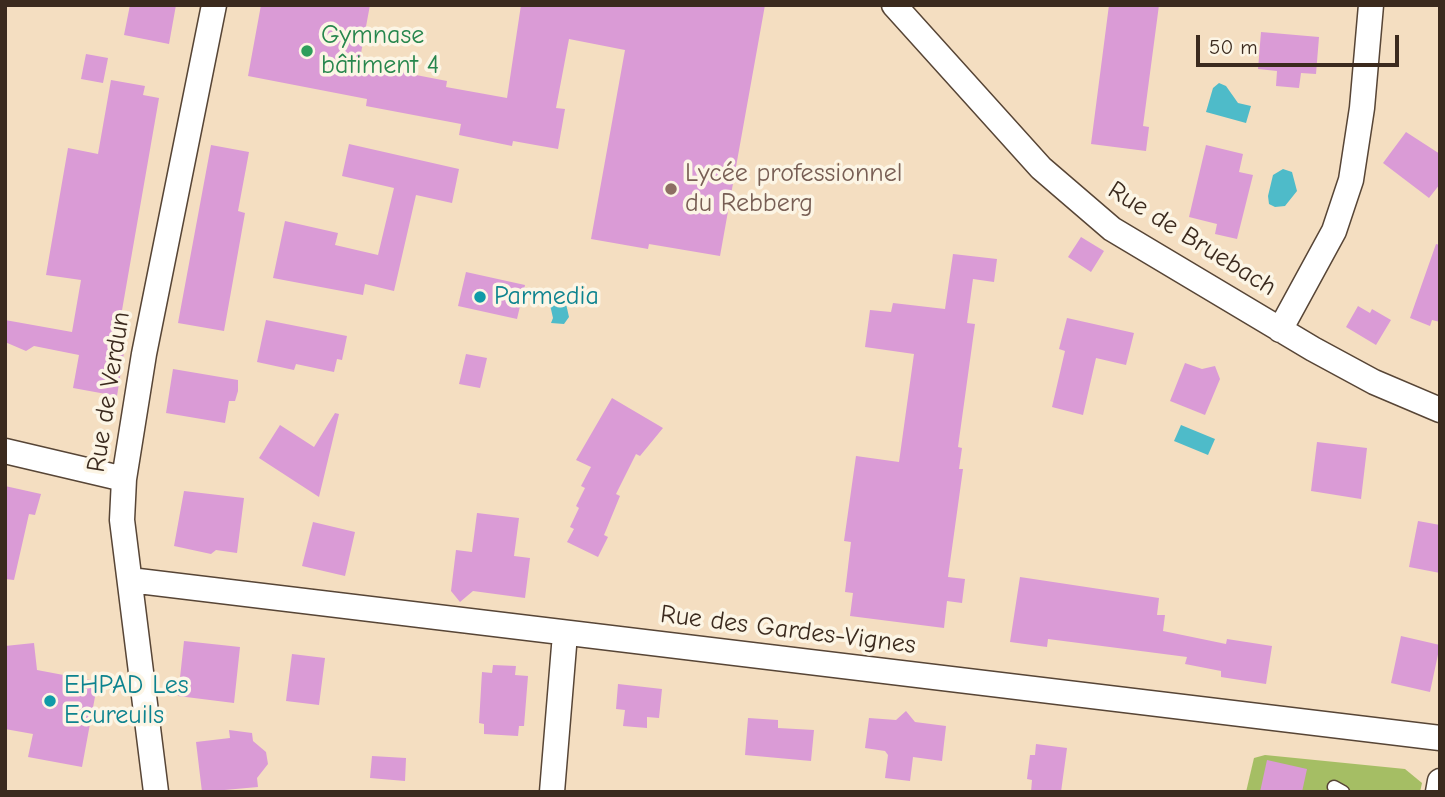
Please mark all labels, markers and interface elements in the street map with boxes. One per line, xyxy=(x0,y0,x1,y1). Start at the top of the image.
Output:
place label: Gymnase bâtiment 4 xyxy=(321,20,439,82)
scale bar xyxy=(1200,21,1403,65)
text: 50 m xyxy=(1209,35,1258,59)
marker: Gymnase bâtiment 4 xyxy=(299,43,315,59)
place label: Lycée professionnel du Rebberg xyxy=(685,158,902,220)
street label: Rue de Bruebach xyxy=(1102,175,1282,303)
marker: Lycée professionnel du Rebberg xyxy=(663,181,679,197)
place label: Parmedia xyxy=(494,281,599,313)
marker: Parmedia xyxy=(472,289,488,305)
street label: Rue de Verdun xyxy=(81,309,137,475)
street label: Rue des Gardes-Vignes xyxy=(659,599,917,661)
place label: EHPAD Les Ecureuils xyxy=(64,670,189,732)
marker: EHPAD Les Ecureuils xyxy=(42,693,58,709)

